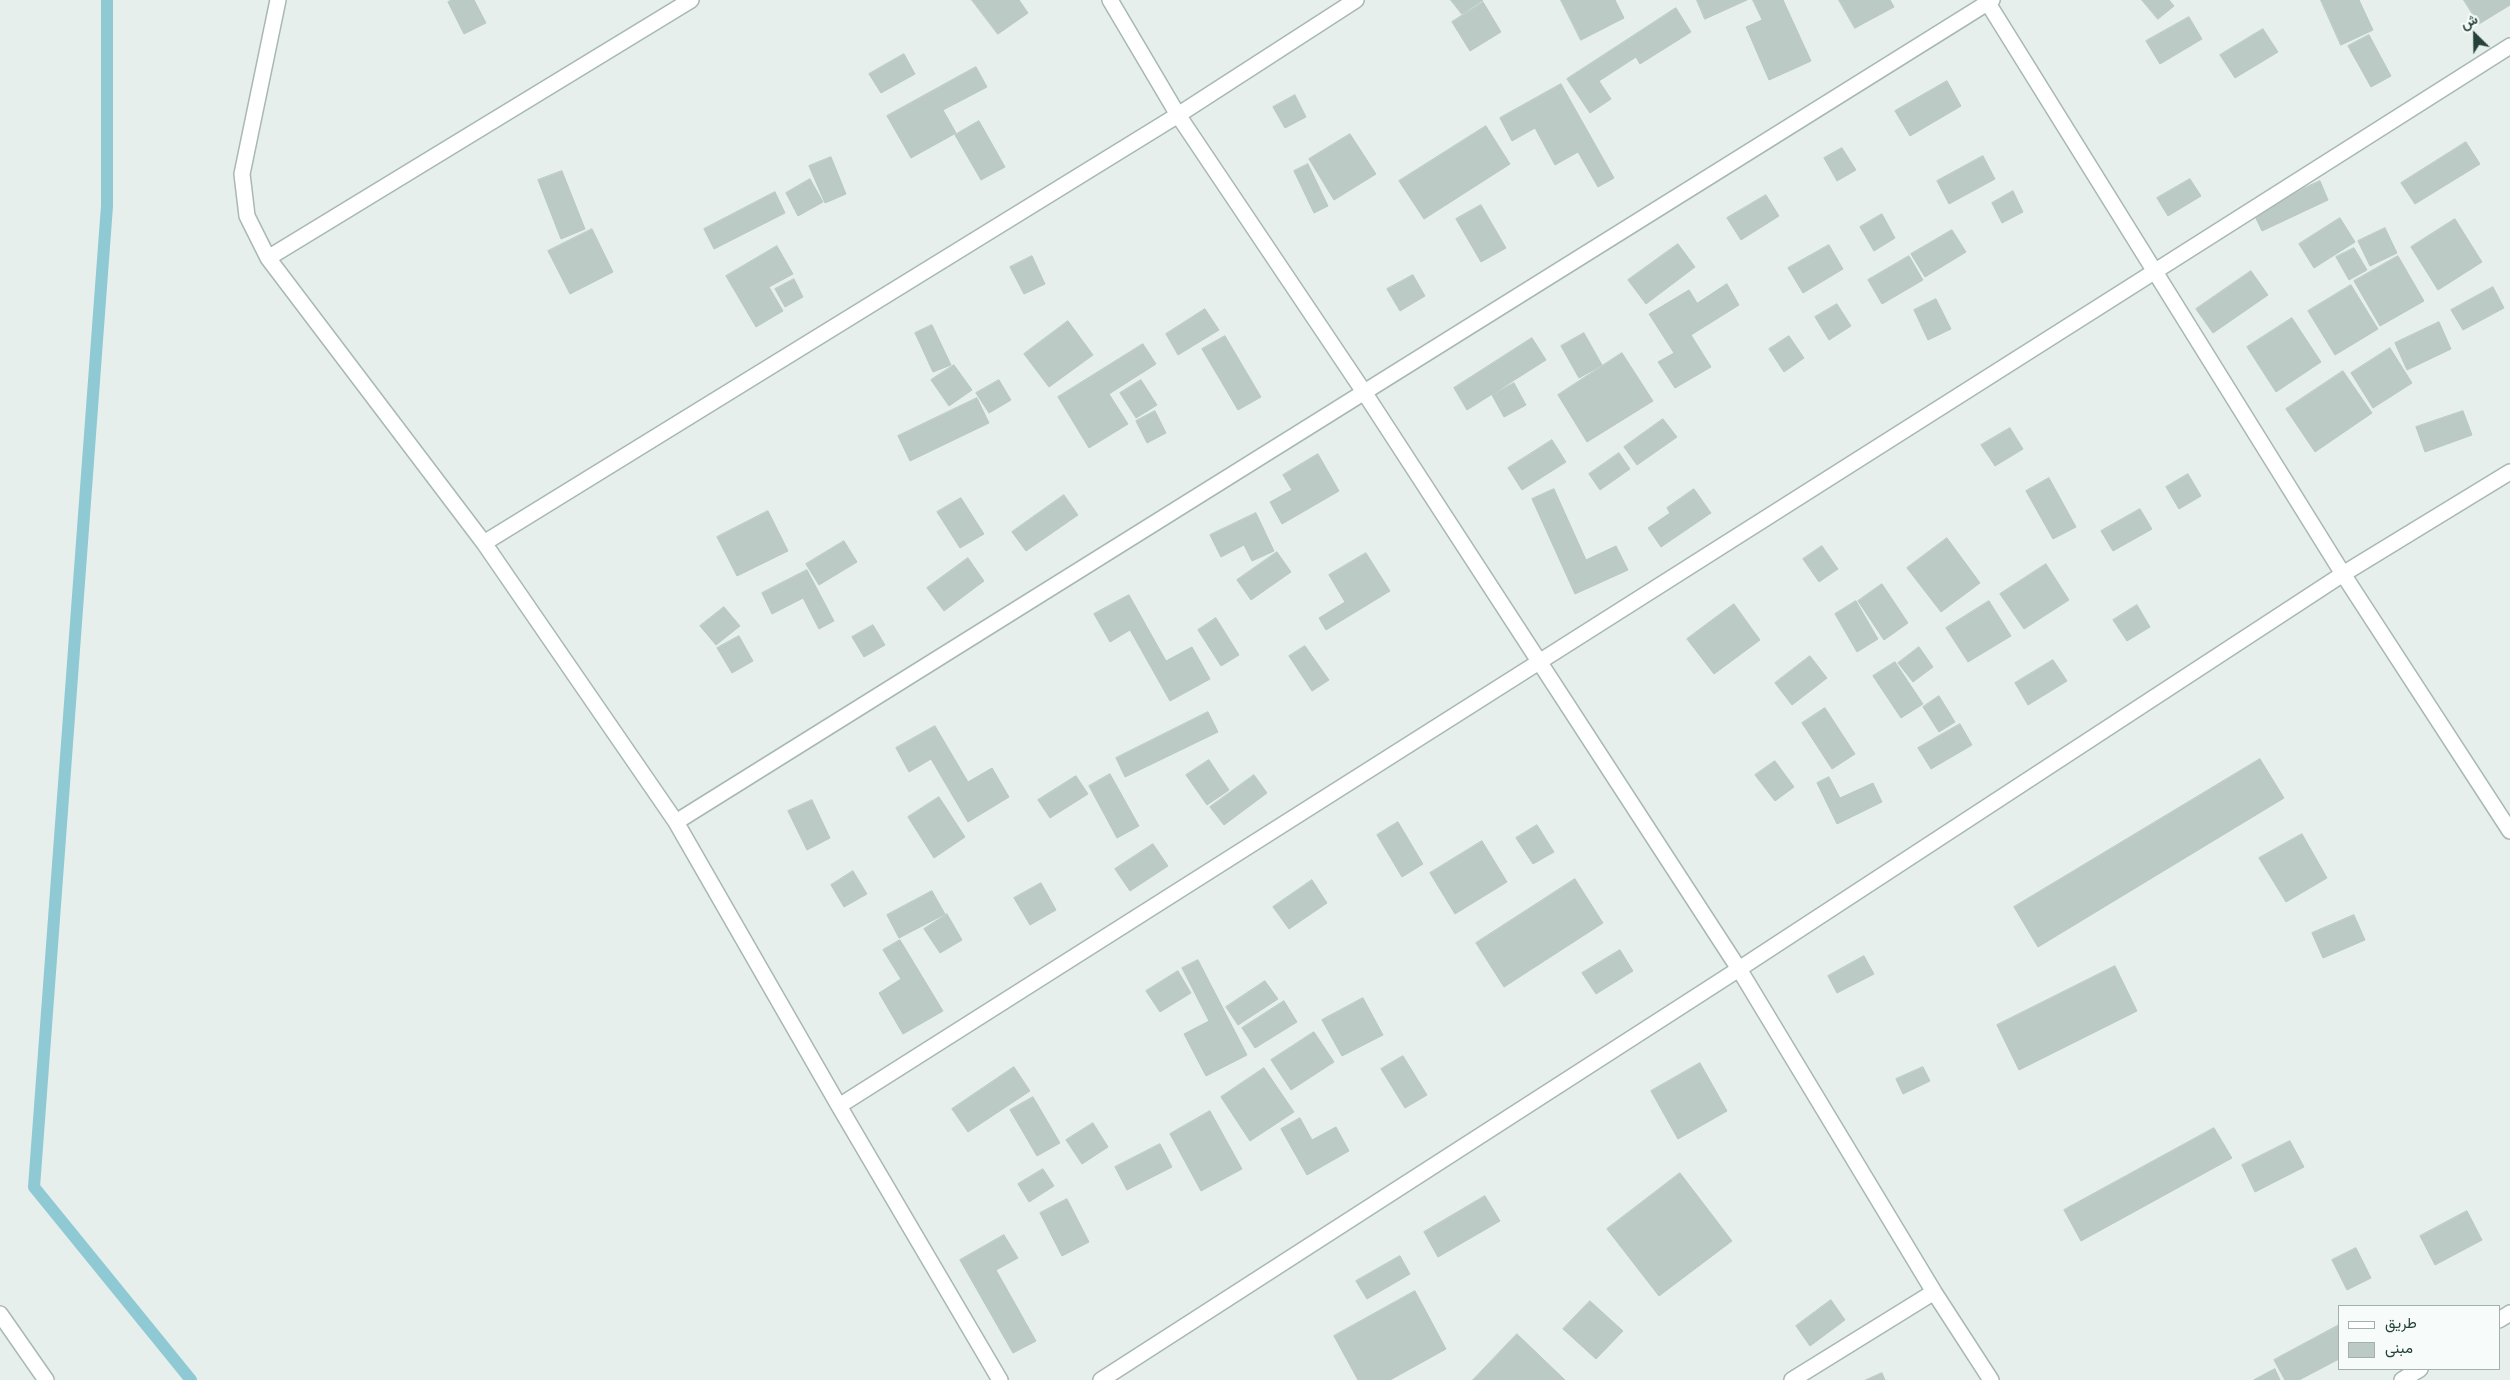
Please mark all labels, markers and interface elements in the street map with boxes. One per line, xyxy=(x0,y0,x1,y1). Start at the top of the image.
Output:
north arrow xyxy=(2450,10,2500,60)
text: ش xyxy=(2458,10,2480,32)
legend xyxy=(2338,1305,2500,1370)
text: طريق xyxy=(2385,1313,2417,1331)
text: مبنى xyxy=(2385,1338,2413,1356)

